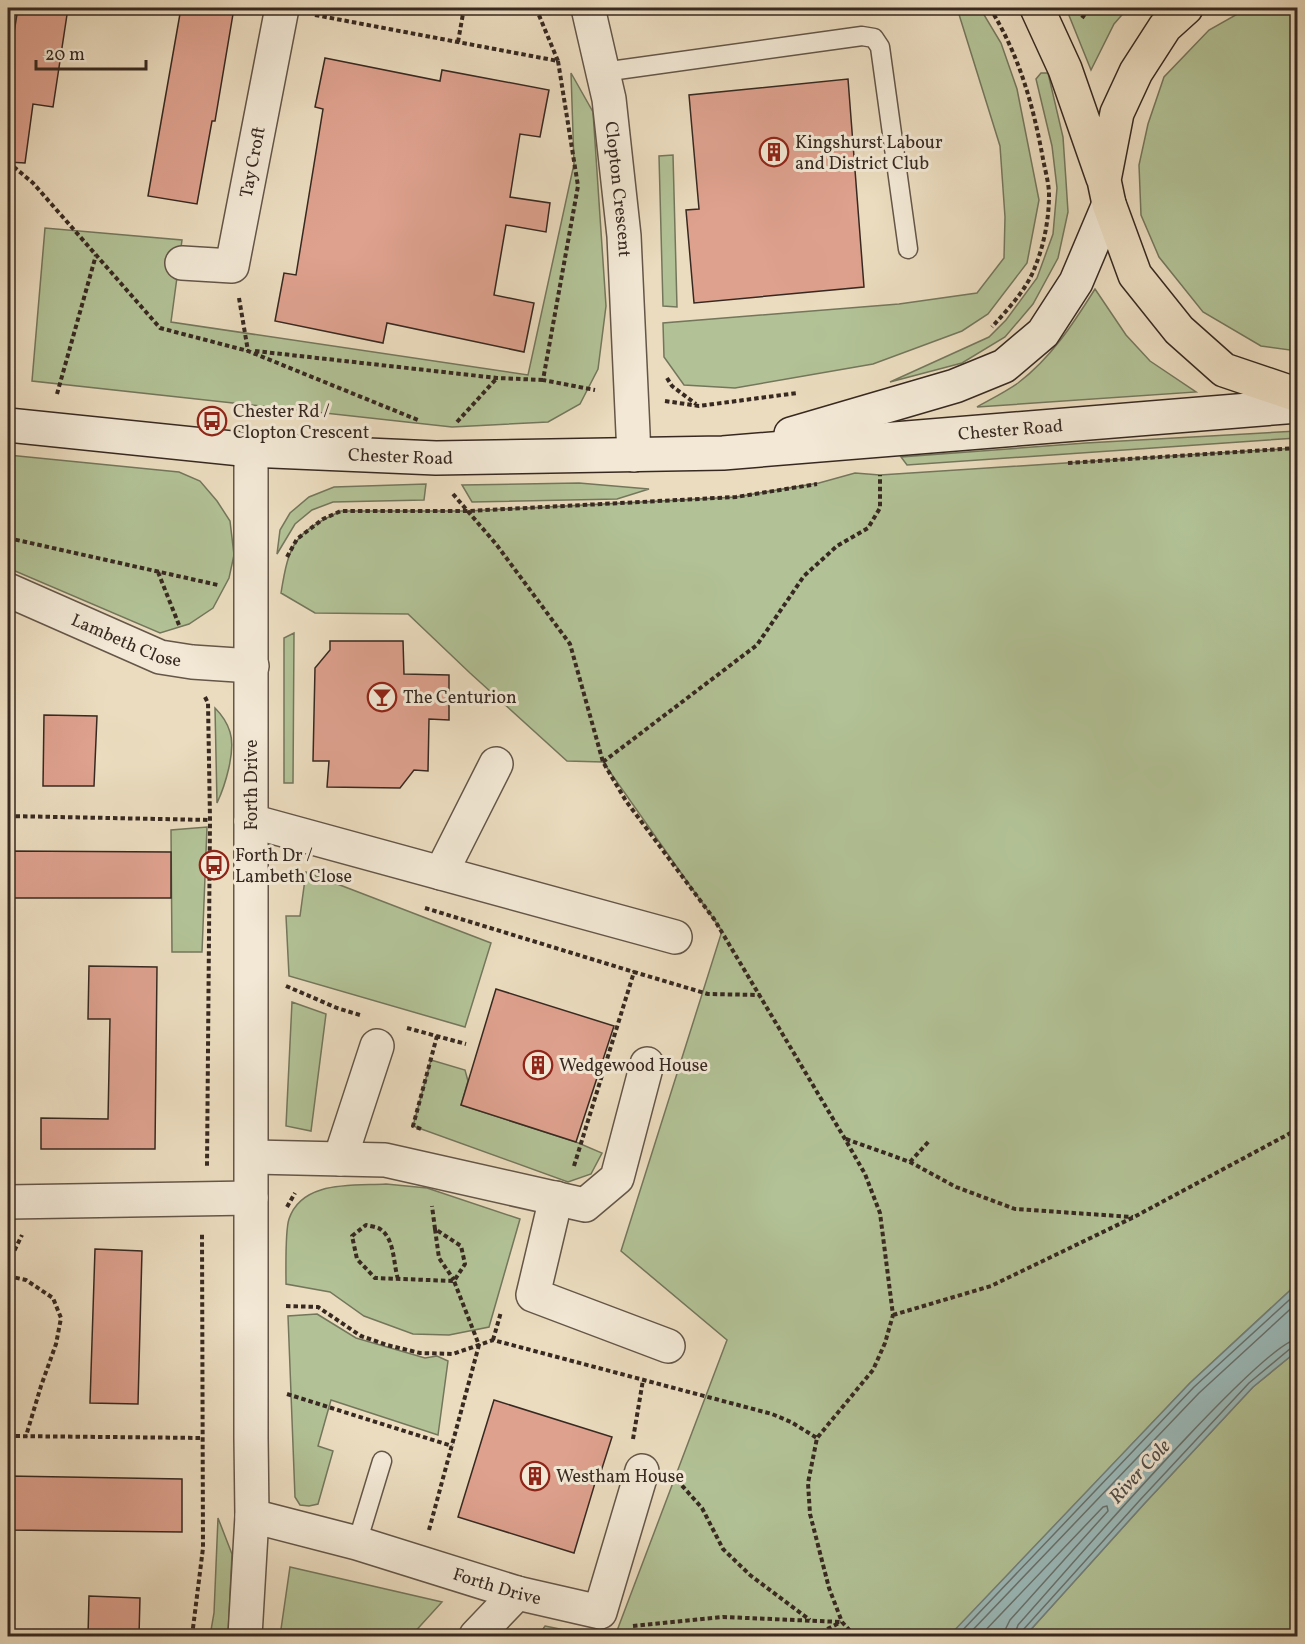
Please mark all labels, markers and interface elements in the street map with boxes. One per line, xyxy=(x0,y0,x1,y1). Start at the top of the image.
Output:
scale bar xyxy=(36,33,146,71)
text: 20 m xyxy=(45,43,85,68)
street label: Clopton Crescent xyxy=(598,120,636,258)
street label: Tay Croft xyxy=(235,125,273,200)
place label: Kingshurst Labour and District Club xyxy=(795,131,943,177)
building icon: Kingshurst Labour and District Club xyxy=(758,136,790,168)
place label: Chester Rd / Clopton Crescent xyxy=(233,400,369,446)
bus stop icon: Chester Rd / Clopton Crescent xyxy=(196,405,228,437)
street label: Chester Road xyxy=(957,414,1064,448)
street label: Chester Road xyxy=(347,443,453,472)
street label: Lambeth Close xyxy=(67,608,183,674)
bar icon: The Centurion xyxy=(366,681,398,713)
place label: The Centurion xyxy=(403,686,517,711)
street label: Forth Drive xyxy=(240,740,265,830)
place label: Forth Dr / Lambeth Close xyxy=(235,844,352,890)
bus stop icon: Forth Dr / Lambeth Close xyxy=(198,849,230,881)
building icon: Wedgewood House xyxy=(522,1049,554,1081)
place label: Wedgewood House xyxy=(559,1054,708,1079)
water label: River Cole xyxy=(1103,1433,1178,1511)
building icon: Westham House xyxy=(519,1460,551,1492)
place label: Westham House xyxy=(556,1465,684,1490)
street label: Forth Drive xyxy=(449,1563,543,1612)

